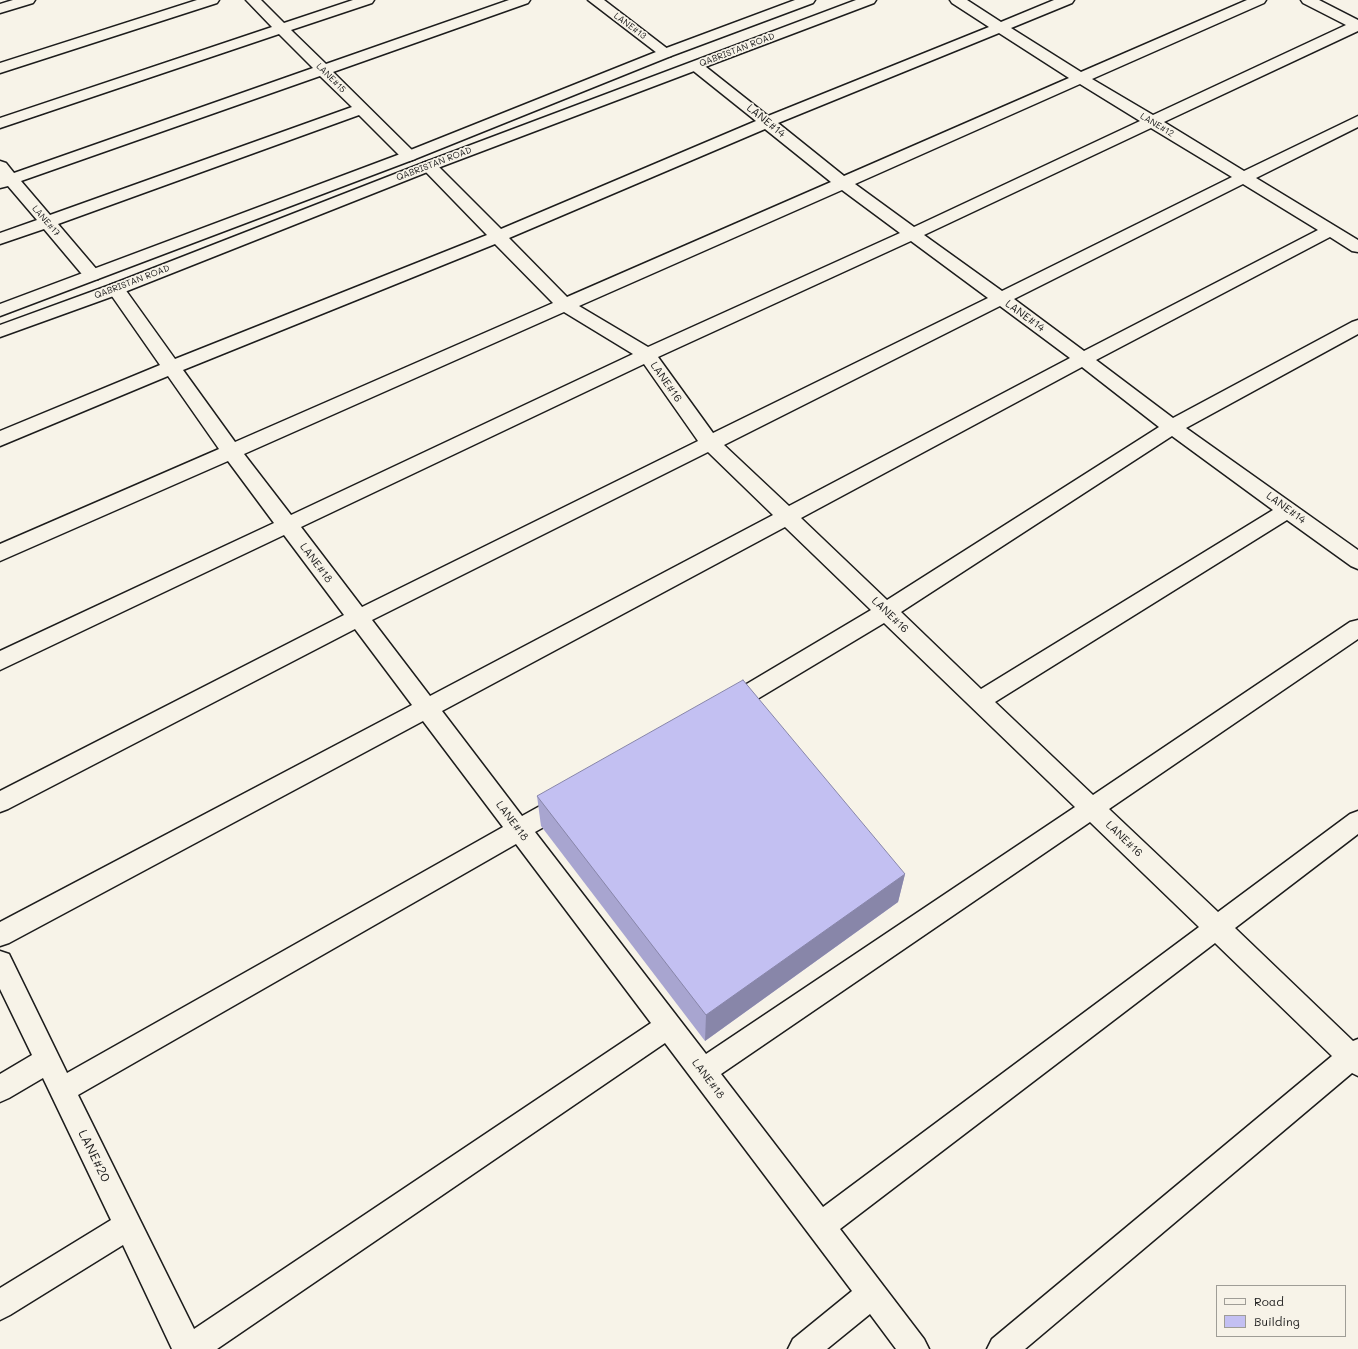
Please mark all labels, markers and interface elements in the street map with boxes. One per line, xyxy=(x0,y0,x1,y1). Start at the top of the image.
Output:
street label: LANE#13 xyxy=(612,10,648,42)
street label: QABRISTAN ROAD xyxy=(698,31,776,69)
street label: LANE#15 xyxy=(314,61,348,95)
street label: LANE#14 xyxy=(744,101,788,141)
street label: LANE#12 xyxy=(1138,111,1176,139)
street label: QABRISTAN ROAD xyxy=(395,145,473,183)
street label: LANE#17 xyxy=(30,203,62,239)
street label: QABRISTAN ROAD xyxy=(93,263,171,301)
street label: LANE#14 xyxy=(1003,297,1047,335)
street label: LANE#16 xyxy=(647,359,685,405)
street label: LANE#14 xyxy=(1264,489,1308,527)
street label: LANE#18 xyxy=(297,541,335,585)
street label: LANE#16 xyxy=(869,594,911,636)
street label: LANE#18 xyxy=(493,799,531,843)
street label: LANE#16 xyxy=(1103,818,1145,860)
street label: LANE#18 xyxy=(689,1057,727,1101)
street label: LANE#20 xyxy=(75,1127,113,1185)
legend xyxy=(1216,1285,1346,1337)
text: Road xyxy=(1254,1293,1284,1309)
text: Building xyxy=(1254,1313,1300,1329)

